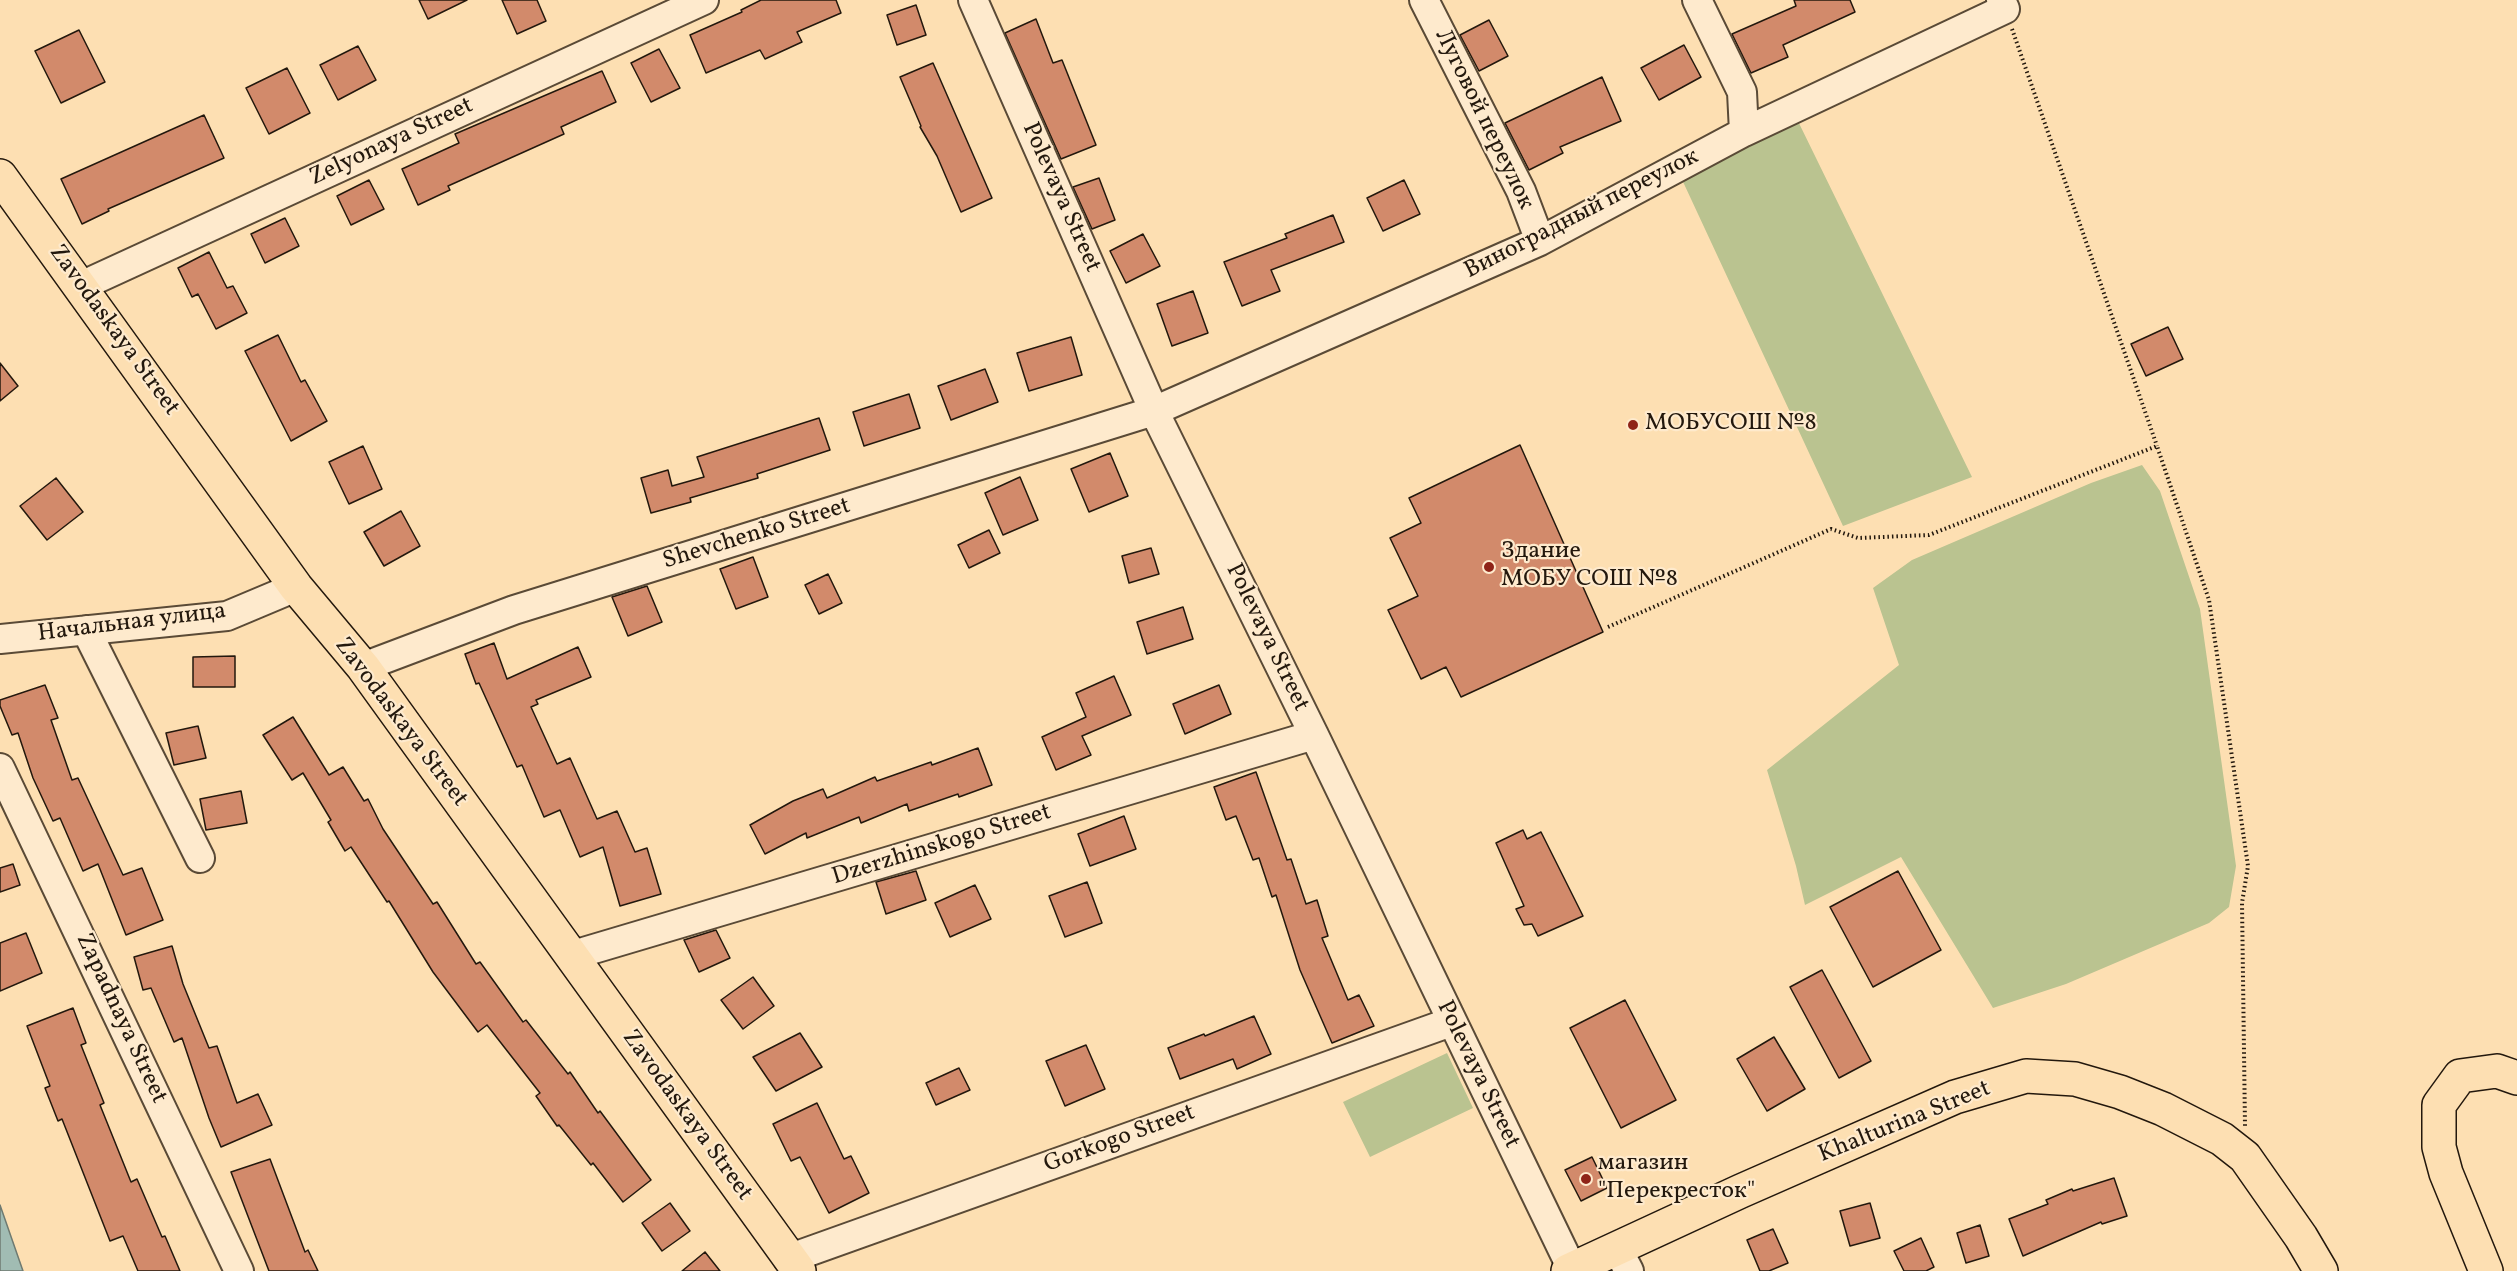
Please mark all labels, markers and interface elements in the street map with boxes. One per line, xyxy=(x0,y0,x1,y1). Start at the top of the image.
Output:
street label: Луговой переулок xyxy=(1427,25,1539,215)
street label: Zelyonaya Street xyxy=(306,92,478,194)
street label: Polevaya Street xyxy=(1014,119,1106,277)
street label: Виноградный переулок xyxy=(1460,143,1704,287)
street label: Zavodaskaya Street xyxy=(41,240,185,422)
place label: МОБУСОШ №8 xyxy=(1645,411,1817,439)
marker: МОБУСОШ №8 xyxy=(1626,418,1640,432)
street label: Shevchenko Street xyxy=(660,493,854,577)
place label: Здание МОБУ СОШ №8 xyxy=(1501,539,1678,595)
street label: Polevaya Street xyxy=(1218,559,1314,717)
marker: Здание МОБУ СОШ №8 xyxy=(1482,560,1496,574)
street label: Начальная улица xyxy=(36,598,228,650)
street label: Zavodaskaya Street xyxy=(327,633,473,813)
street label: Dzerzhinskogo Street xyxy=(829,799,1055,893)
street label: Zapadnaya Street xyxy=(68,929,172,1109)
street label: Polevaya Street xyxy=(1429,996,1525,1154)
street label: Zavodaskaya Street xyxy=(614,1025,758,1207)
street label: Khalturina Street xyxy=(1815,1075,1995,1171)
street label: Gorkogo Street xyxy=(1041,1099,1199,1181)
place label: магазин "Перекресток" xyxy=(1598,1151,1755,1207)
marker: магазин "Перекресток" xyxy=(1579,1172,1593,1186)

